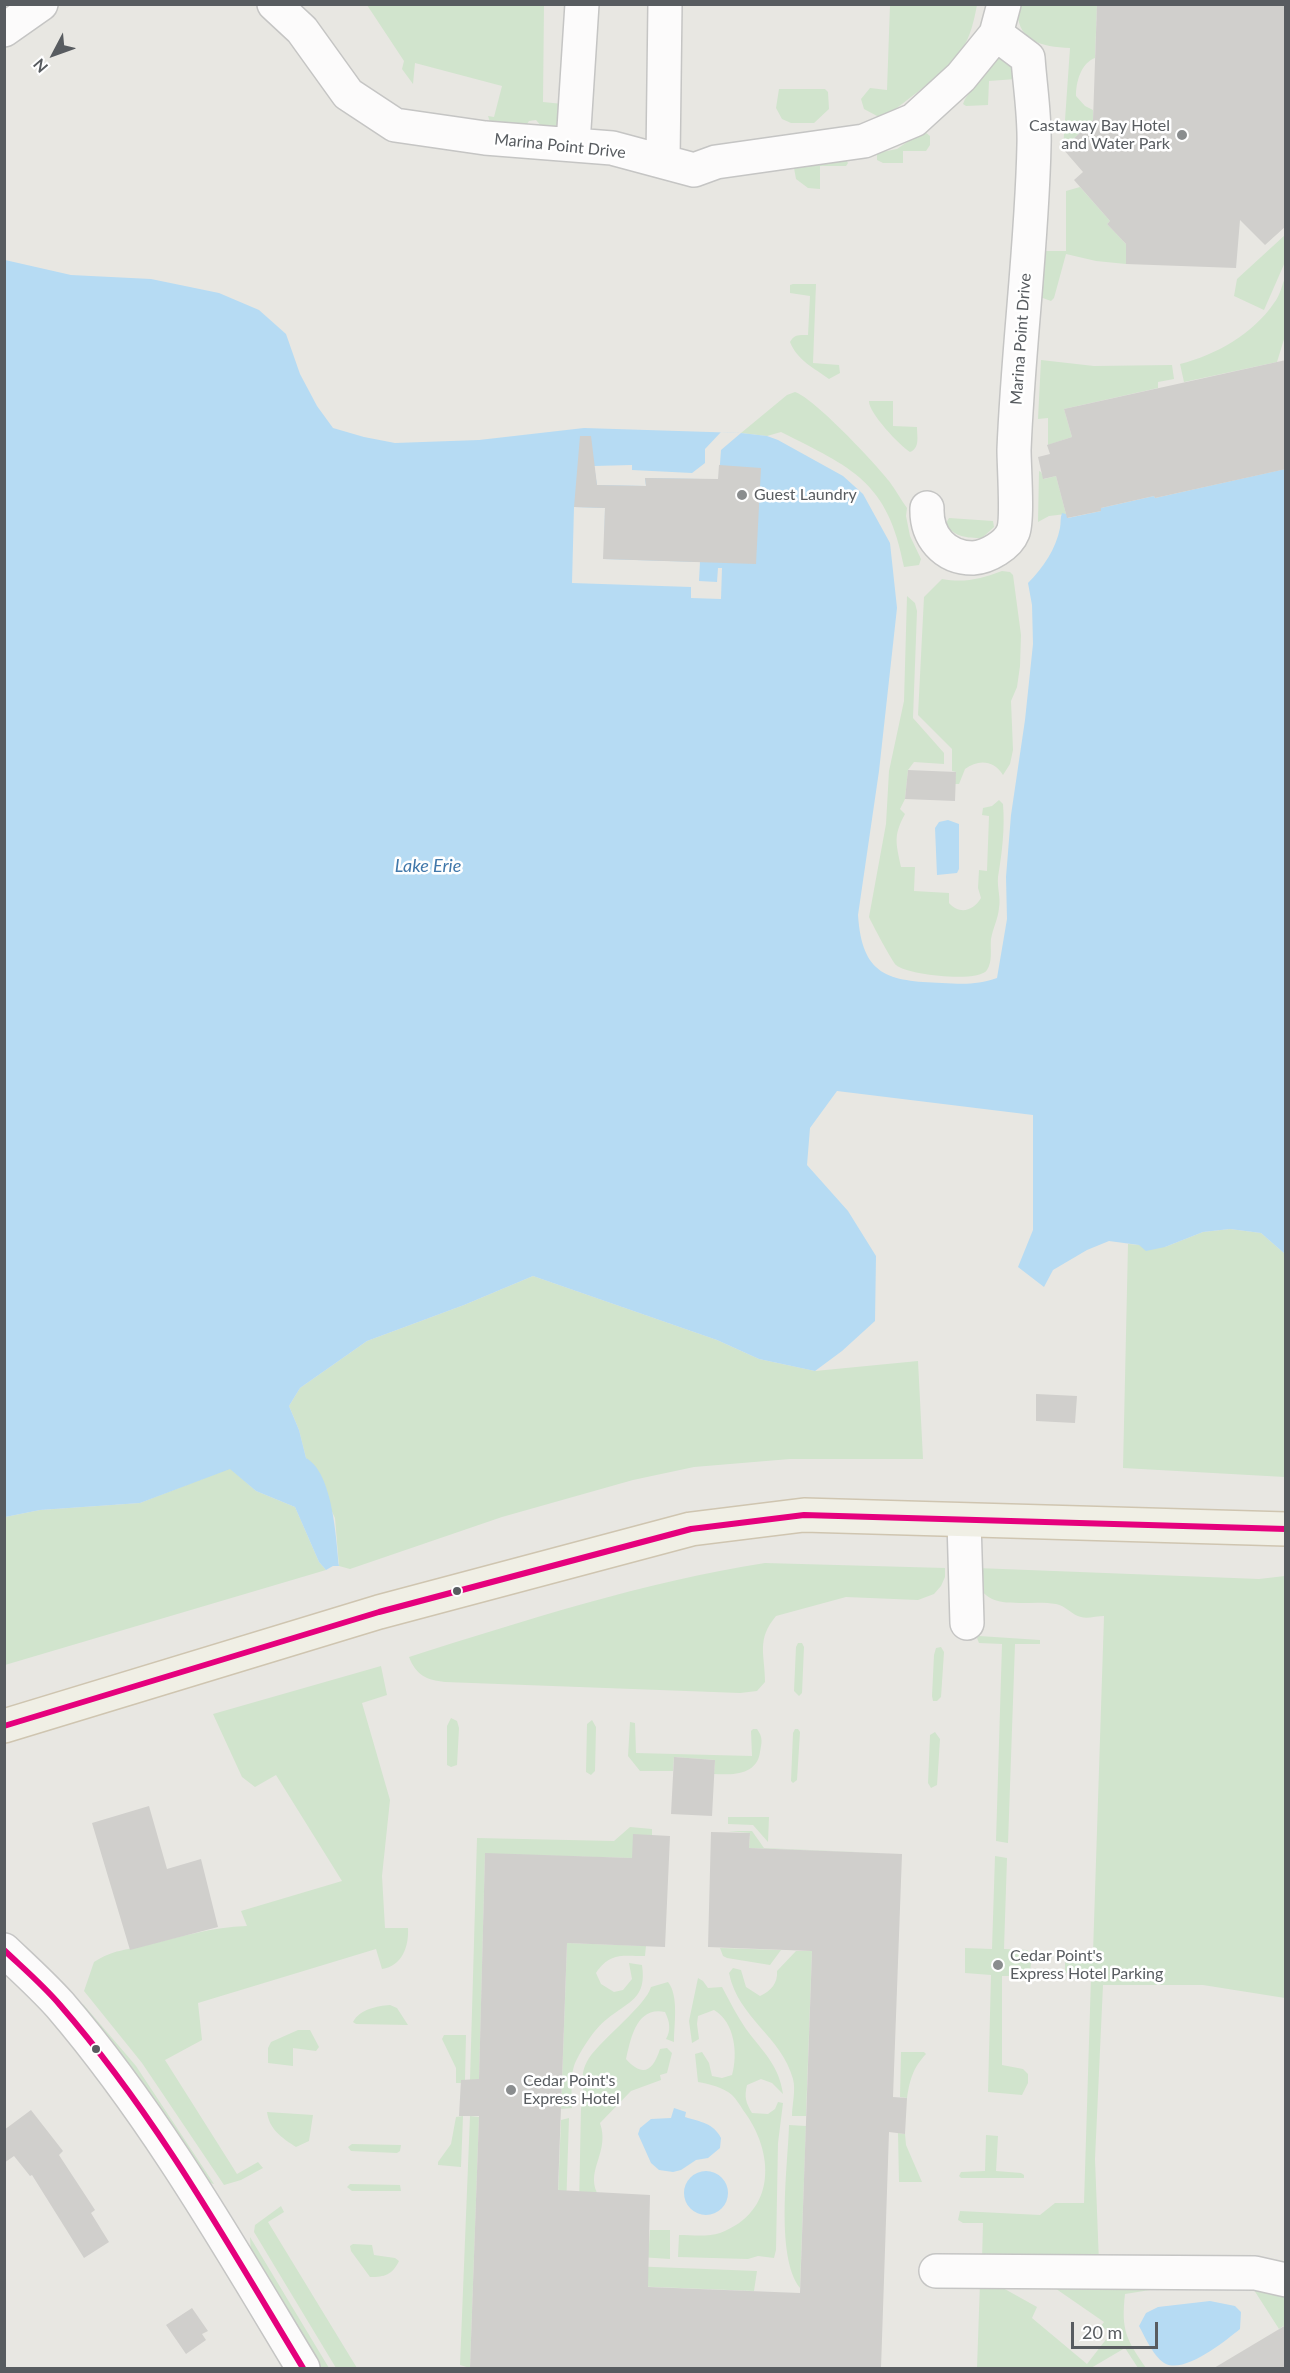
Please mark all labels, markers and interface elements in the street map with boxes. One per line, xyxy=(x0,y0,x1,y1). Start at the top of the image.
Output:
north arrow xyxy=(24,24,84,84)
text: N xyxy=(29,55,51,77)
place label: Castaway Bay Hotel and Water Park xyxy=(1029,116,1170,154)
marker: Castaway Bay Hotel and Water Park xyxy=(1175,128,1189,142)
street label: Marina Point Drive xyxy=(493,130,627,162)
street label: Marina Point Drive xyxy=(1007,272,1035,406)
place label: Guest Laundry xyxy=(754,485,857,505)
marker: Guest Laundry xyxy=(735,488,749,502)
water label: Lake Erie xyxy=(395,855,461,877)
unlabelled marker xyxy=(451,1585,463,1597)
place label: Cedar Point's Express Hotel Parking xyxy=(1010,1946,1163,1984)
marker: Cedar Point's Express Hotel Parking xyxy=(991,1958,1005,1972)
unlabelled marker xyxy=(90,2043,102,2055)
place label: Cedar Point's Express Hotel xyxy=(523,2071,620,2109)
marker: Cedar Point's Express Hotel xyxy=(504,2083,518,2097)
scale bar xyxy=(1074,2310,1161,2348)
text: 20 m xyxy=(1082,2321,1122,2343)

